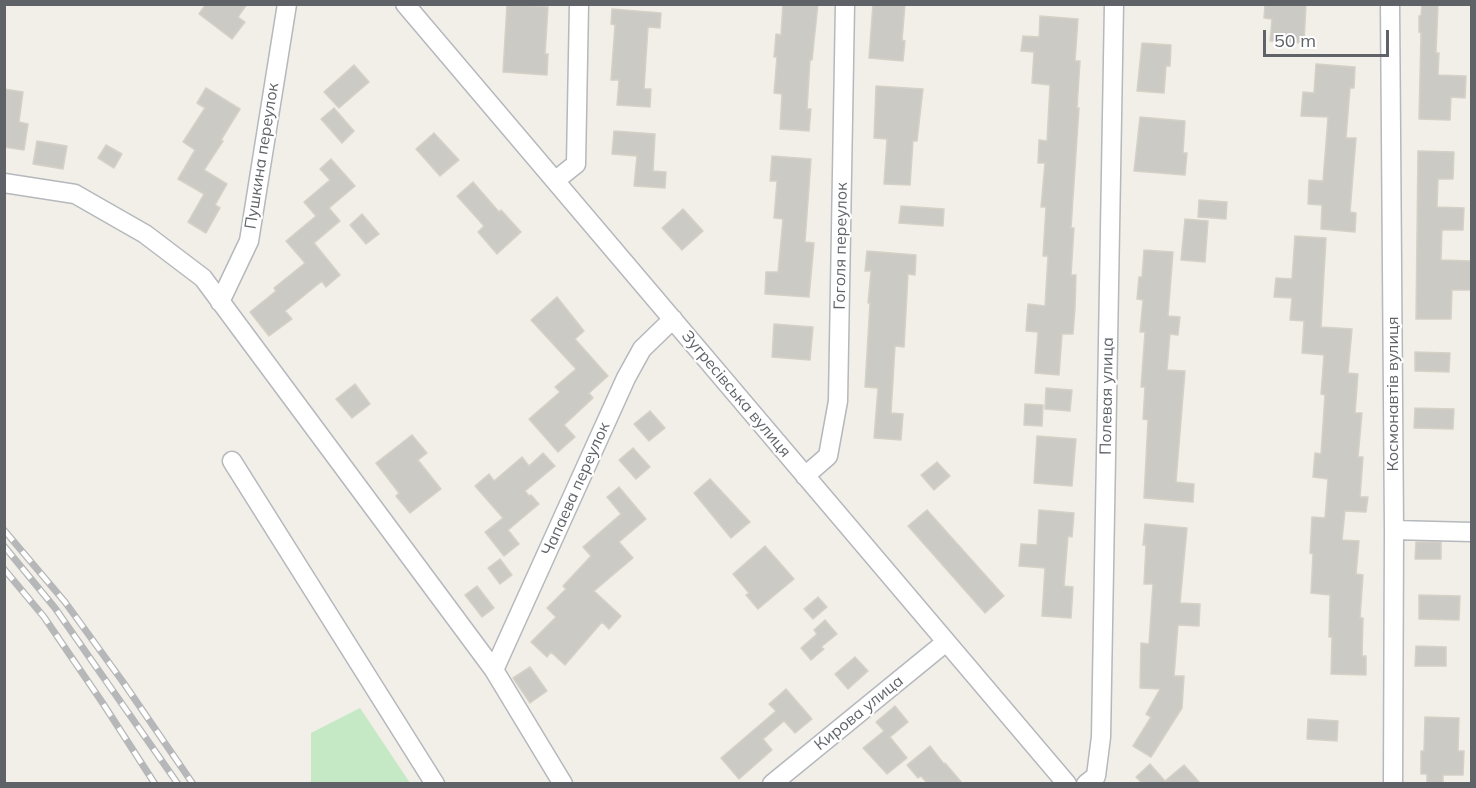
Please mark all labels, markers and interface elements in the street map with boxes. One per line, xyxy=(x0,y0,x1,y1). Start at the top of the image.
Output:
scale bar xyxy=(1266,18,1392,56)
text: 50 m xyxy=(1274,29,1316,52)
street label: Пушкина переулок xyxy=(241,81,283,231)
street label: Гоголя переулок xyxy=(830,182,852,310)
street label: Космонавтів вулиця xyxy=(1383,316,1403,472)
street label: Зугресівська вулиця xyxy=(677,327,795,461)
street label: Полевая улица xyxy=(1096,337,1118,455)
street label: Чапаева переулок xyxy=(538,419,614,559)
street label: Кирова улица xyxy=(811,671,907,755)

